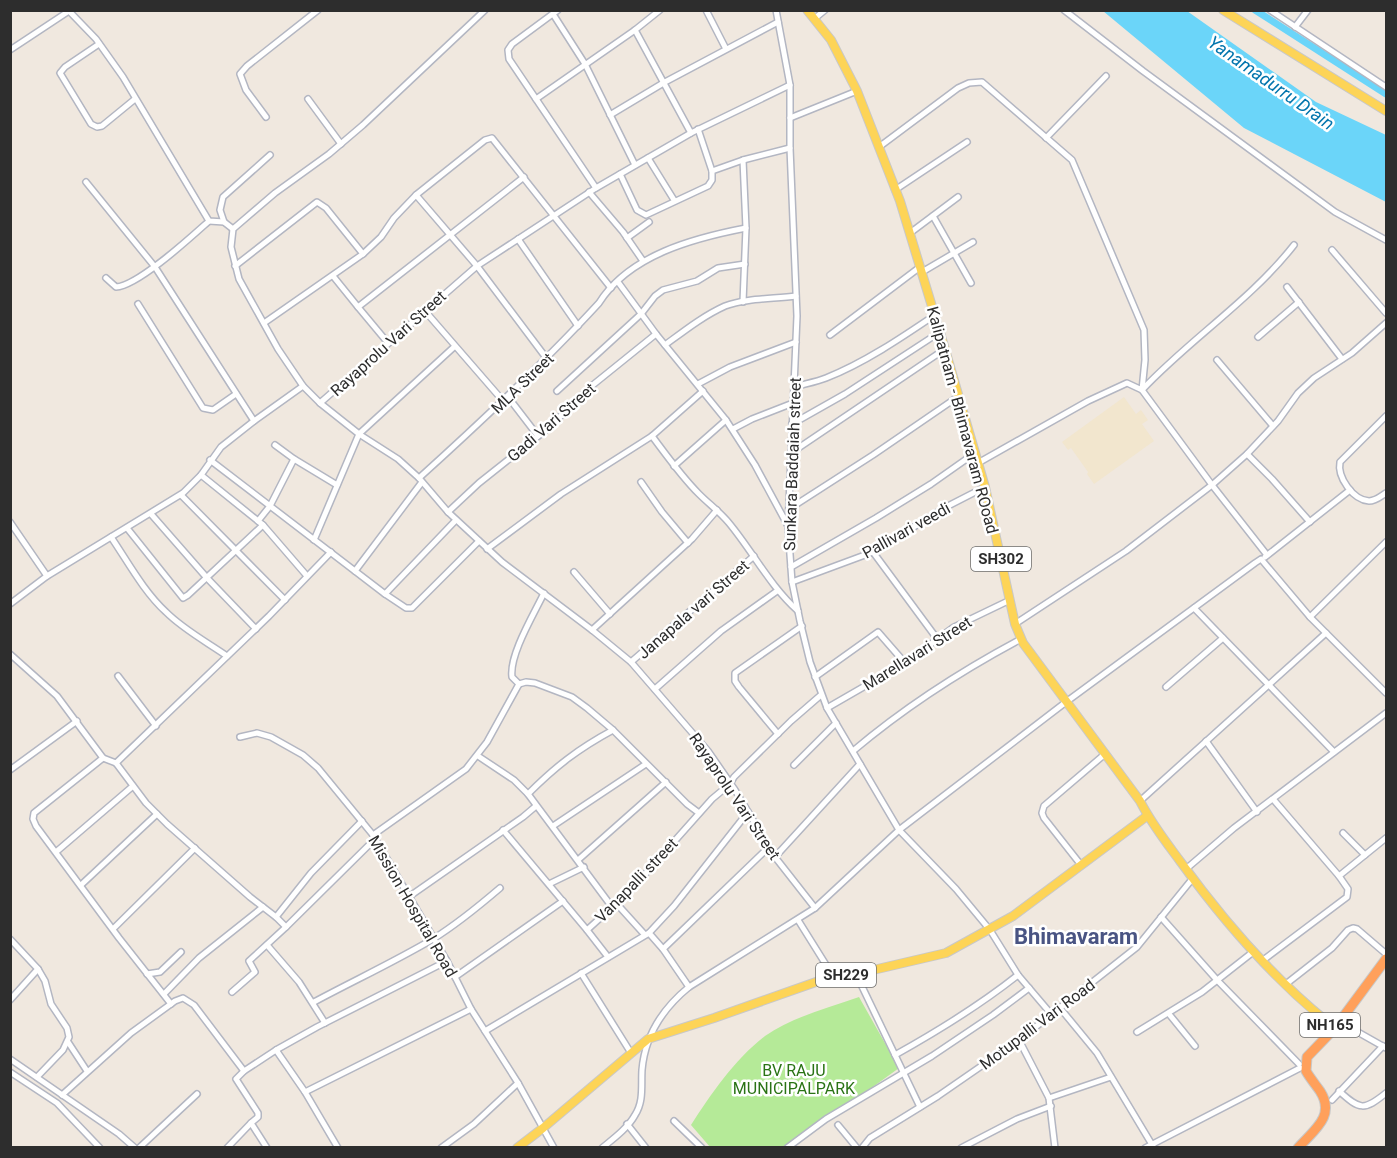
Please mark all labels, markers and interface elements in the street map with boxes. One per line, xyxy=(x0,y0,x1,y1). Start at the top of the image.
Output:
water label: Yanamadurru Drain xyxy=(1204,31,1338,134)
street label: Rayaprolu Vari Street xyxy=(327,287,450,400)
street label: Kalipatnam - Bhimavaram ROoad xyxy=(923,304,1002,536)
street label: MLA Street xyxy=(487,349,557,418)
street label: Sunkara Baddaiah street xyxy=(780,377,805,551)
street label: Gadi Vari Street xyxy=(503,379,599,466)
street label: Pallivari veedi xyxy=(859,498,953,562)
road number: SH302 xyxy=(971,547,1031,571)
street label: Janapala vari Street xyxy=(634,556,753,663)
street label: Marellavari Street xyxy=(859,612,975,695)
street label: Rayaprolu Vari Street xyxy=(685,729,784,863)
street label: Mission Hospital Road xyxy=(364,832,461,980)
street label: Vanapalli street xyxy=(591,834,682,927)
district label: Bhimavaram xyxy=(1014,924,1138,949)
road number: SH229 xyxy=(816,963,876,987)
street label: Motupalli Vari Road xyxy=(976,975,1099,1074)
road number: NH165 xyxy=(1300,1013,1360,1037)
park label: BV RAJU MUNICIPALPARK xyxy=(733,1061,856,1098)

